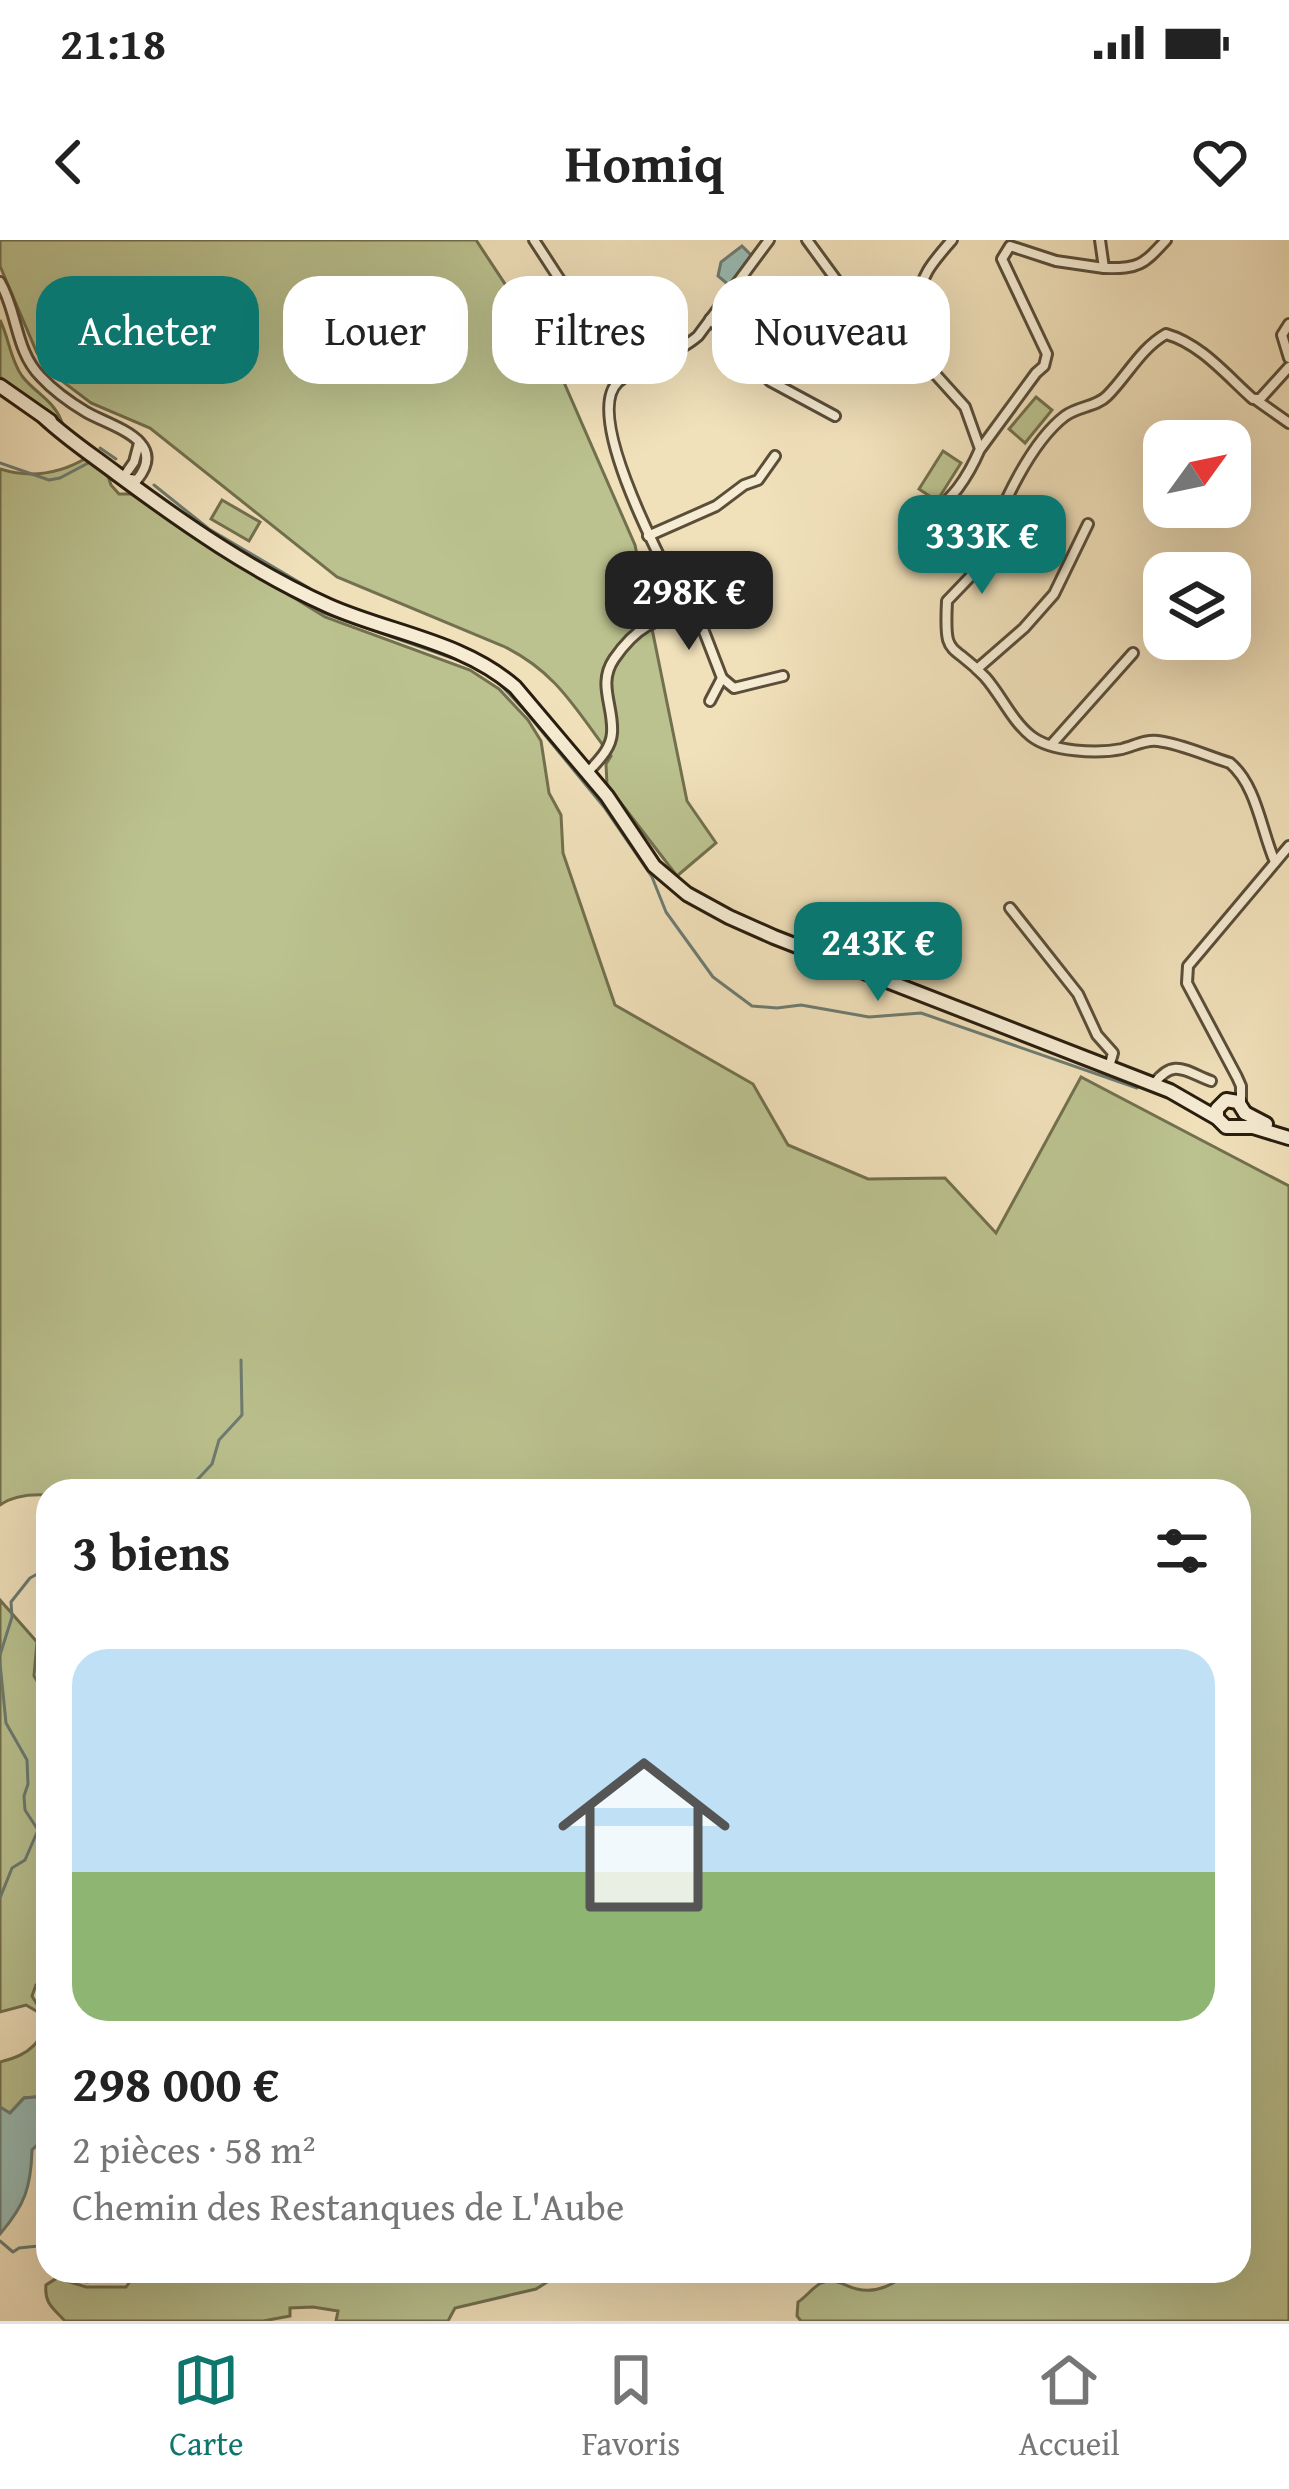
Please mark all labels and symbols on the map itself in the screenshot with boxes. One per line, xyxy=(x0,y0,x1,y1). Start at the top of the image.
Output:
north arrow xyxy=(1143,420,1251,528)
pin: 333K € xyxy=(884,495,1080,597)
pin: 298K € xyxy=(591,551,787,653)
pin: 243K € xyxy=(780,902,976,1004)

